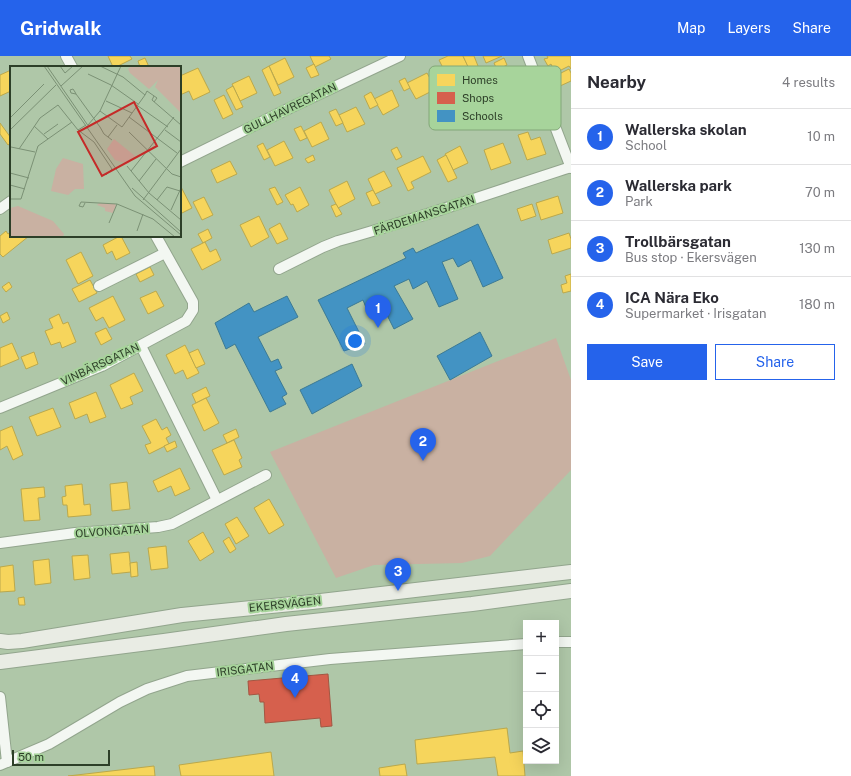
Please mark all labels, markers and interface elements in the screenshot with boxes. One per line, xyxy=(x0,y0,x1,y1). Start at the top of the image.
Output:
text: Gridwalk xyxy=(20,17,101,39)
text: Map xyxy=(677,20,705,36)
text: Layers xyxy=(727,20,771,36)
text: Share xyxy=(793,20,831,36)
inset map xyxy=(10,66,181,237)
legend xyxy=(429,66,561,130)
text: Nearby xyxy=(587,72,646,92)
text: Homes xyxy=(462,74,498,86)
text: 4 results xyxy=(782,75,835,90)
street label: GULLHAVREGATAN xyxy=(242,80,338,136)
text: Shops xyxy=(462,92,494,104)
text: Schools xyxy=(462,110,503,122)
text: Wallerska skolan xyxy=(625,121,747,138)
text: 1 xyxy=(597,129,603,144)
text: 10 m xyxy=(807,129,835,144)
text: School xyxy=(625,138,667,153)
text: Wallerska park xyxy=(625,177,732,194)
text: 2 xyxy=(596,185,604,200)
text: 70 m xyxy=(805,185,835,200)
street label: FÄRDEMANSGATAN xyxy=(372,192,476,237)
text: Park xyxy=(625,194,653,209)
text: Trollbärsgatan xyxy=(625,233,731,250)
text: 3 xyxy=(596,241,604,256)
text: 130 m xyxy=(799,241,835,256)
text: Bus stop · Ekersvägen xyxy=(625,250,757,265)
text: ICA Nära Eko xyxy=(625,289,719,306)
pin: 1 xyxy=(365,295,391,328)
text: 4 xyxy=(596,297,604,312)
text: 180 m xyxy=(799,297,835,312)
text: Supermarket · Irisgatan xyxy=(625,306,766,321)
your location xyxy=(345,331,365,351)
street label: VINBÄRSGATAN xyxy=(59,340,141,387)
button: Save xyxy=(587,344,707,380)
button: Share xyxy=(715,344,835,380)
pin: 2 xyxy=(410,428,436,461)
street label: OLVONGATAN xyxy=(75,522,149,540)
pin: 3 xyxy=(385,558,411,591)
street label: EKERSVÄGEN xyxy=(248,593,322,614)
map controls xyxy=(523,620,559,764)
button: + xyxy=(523,620,559,656)
button: − xyxy=(523,656,559,692)
street label: IRISGATAN xyxy=(216,660,274,678)
pin: 4 xyxy=(282,665,308,698)
button: locate xyxy=(523,692,559,728)
button: layers xyxy=(523,728,559,764)
scale bar xyxy=(12,748,110,767)
text: 50 m xyxy=(18,751,44,763)

